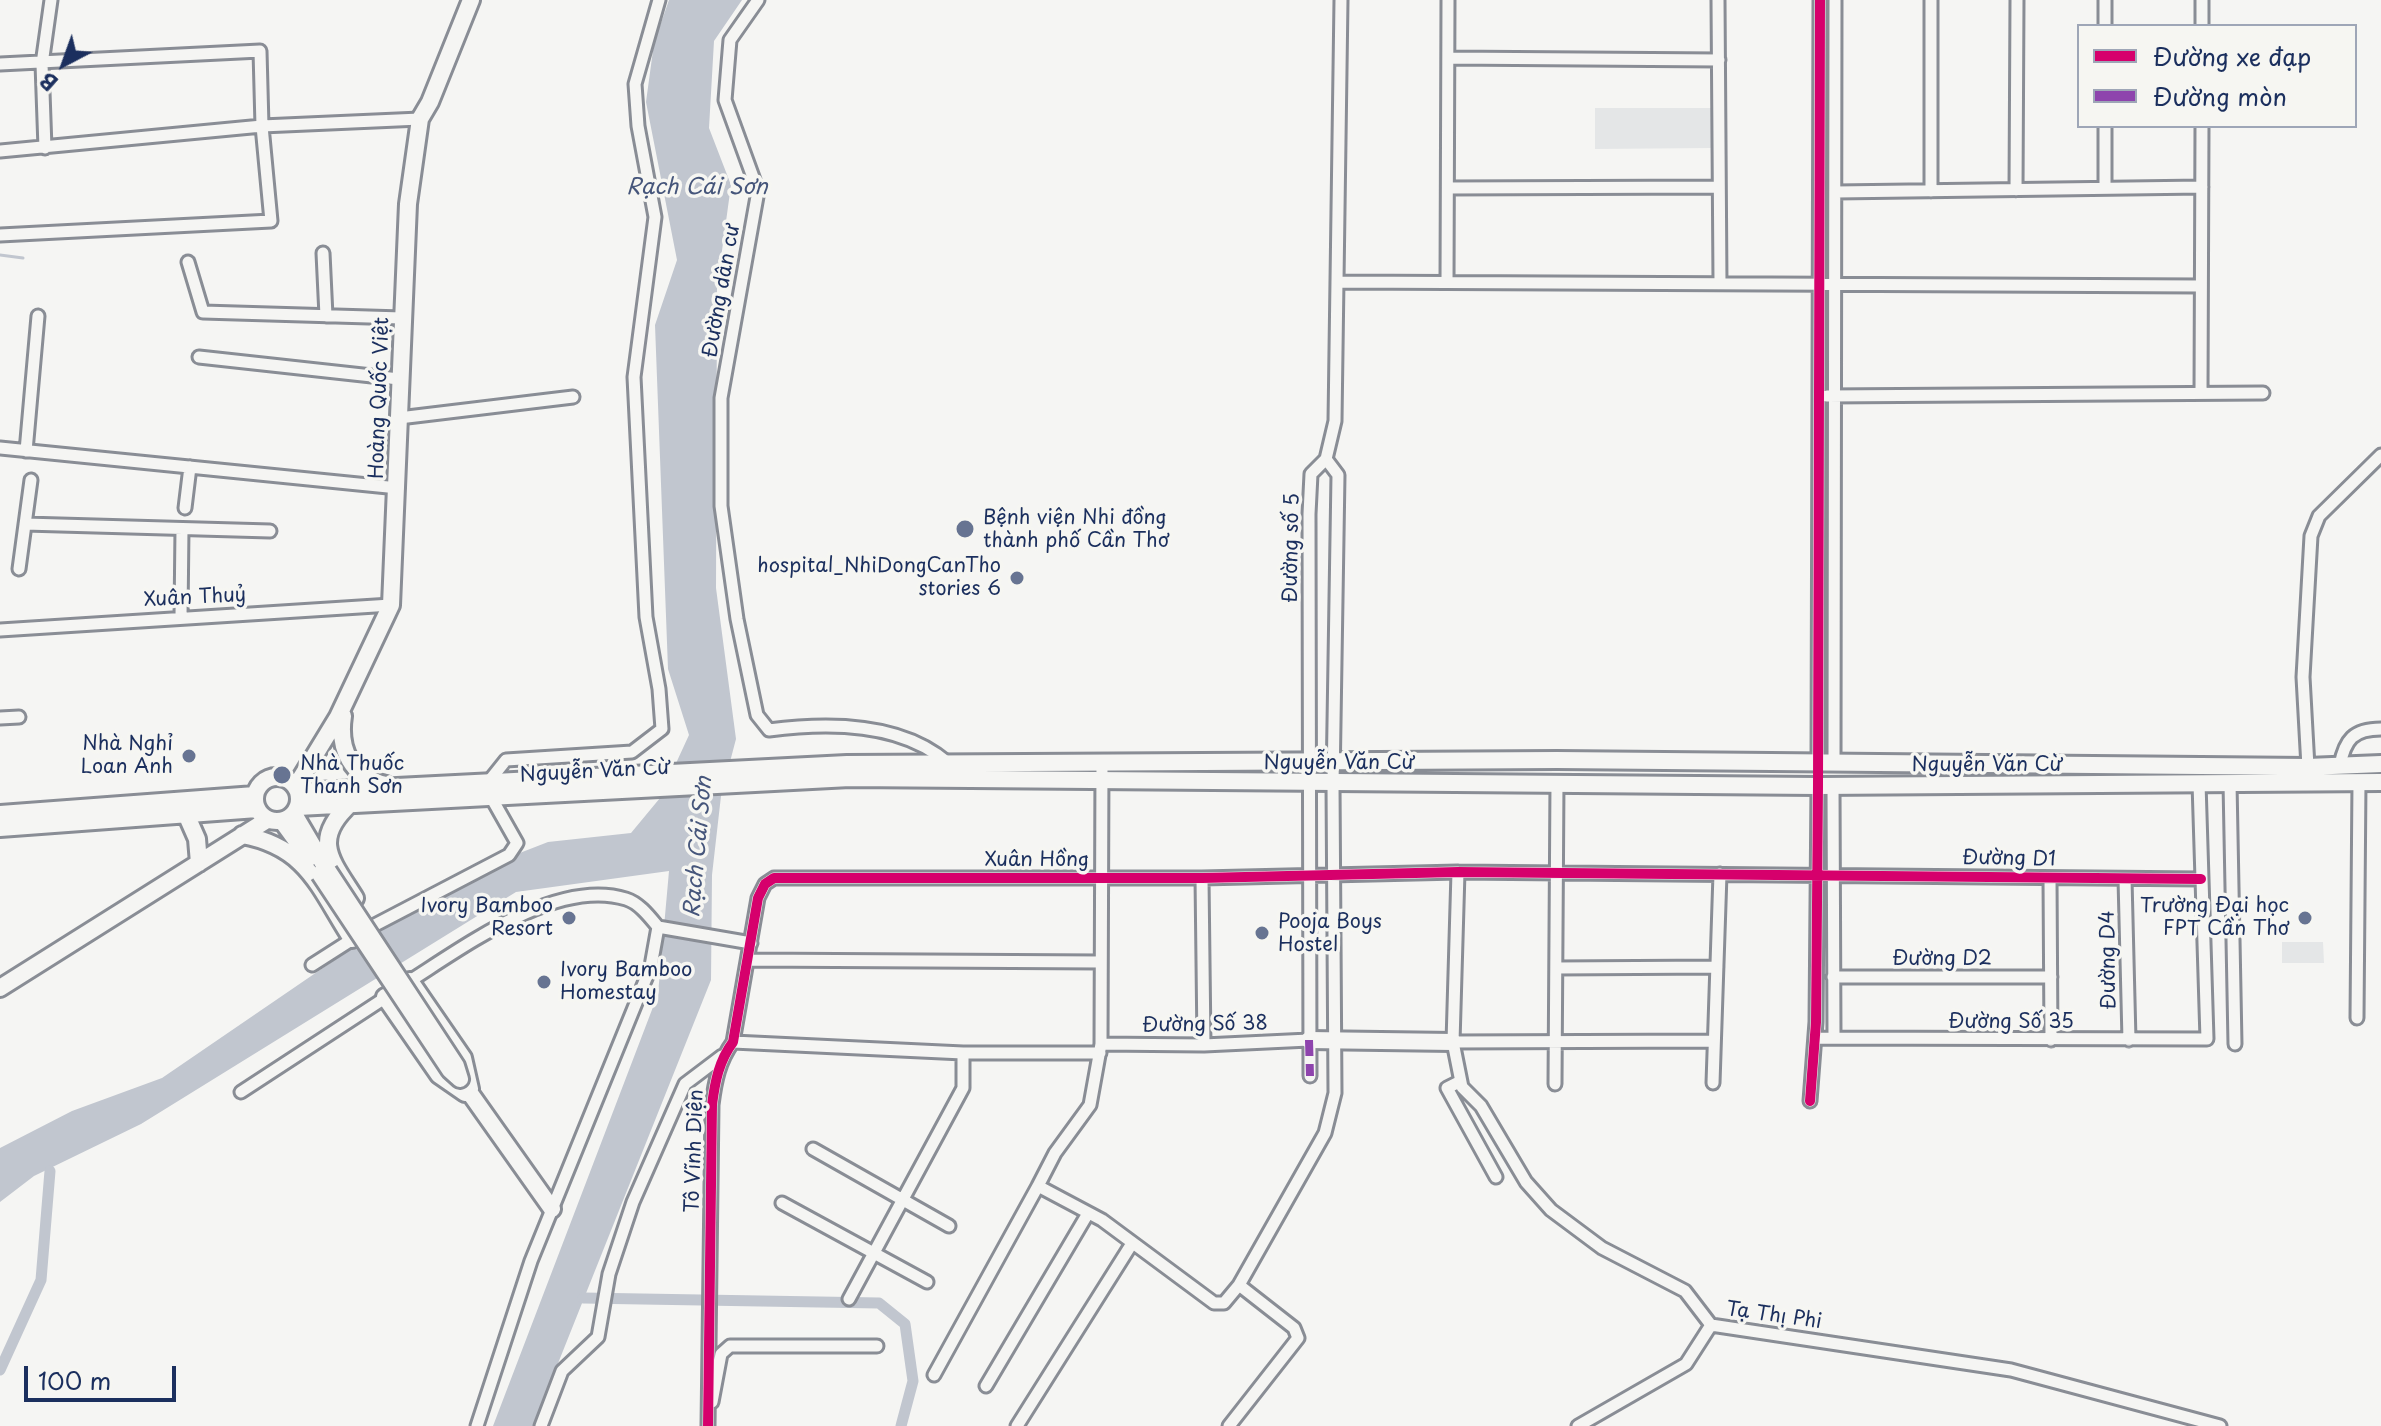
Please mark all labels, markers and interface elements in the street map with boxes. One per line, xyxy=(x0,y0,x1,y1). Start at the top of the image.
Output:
north arrow xyxy=(24,24,104,104)
legend xyxy=(2077,24,2357,128)
text: Đường xe đạp xyxy=(2153,38,2311,74)
text: B xyxy=(31,65,64,100)
text: Đường mòn xyxy=(2153,78,2287,114)
water label: Rạch Cái Sơn xyxy=(626,175,768,201)
street label: Đường dân cư xyxy=(698,222,746,360)
street label: Hoàng Quốc Việt xyxy=(365,317,395,479)
street label: Đường số 5 xyxy=(1279,493,1305,603)
place label: Bệnh viện Nhi đồng thành phố Cần Thơ xyxy=(983,506,1169,553)
marker: Bệnh viện Nhi đồng thành phố Cần Thơ xyxy=(954,518,976,540)
place label: hospital_NhiDongCanTho stories 6 xyxy=(757,554,1001,601)
marker: hospital_NhiDongCanTho stories 6 xyxy=(1008,569,1026,587)
street label: Xuân Thuỷ xyxy=(143,583,247,613)
place label: Nhà Nghỉ Loan Anh xyxy=(81,732,173,779)
marker: Nhà Nghỉ Loan Anh xyxy=(180,747,198,765)
street label: Nguyễn Văn Cừ xyxy=(1264,751,1414,775)
place label: Nhà Thuốc Thanh Sơn xyxy=(300,752,404,799)
street label: Nguyễn Văn Cừ xyxy=(1912,753,2062,777)
street label: Nguyễn Văn Cừ xyxy=(519,756,671,788)
marker: Nhà Thuốc Thanh Sơn xyxy=(271,764,293,786)
water label: Rạch Cái Sơn xyxy=(680,775,718,919)
street label: Đường D1 xyxy=(1962,846,2056,872)
street label: Xuân Hồng xyxy=(985,848,1089,872)
place label: Ivory Bamboo Resort xyxy=(421,894,553,941)
place label: Trường Đại học FPT Cần Thơ xyxy=(2140,894,2289,941)
marker: Ivory Bamboo Resort xyxy=(560,909,578,927)
marker: Trường Đại học FPT Cần Thơ xyxy=(2296,909,2314,927)
place label: Pooja Boys Hostel xyxy=(1278,910,1382,957)
street label: Đường D4 xyxy=(2096,910,2122,1010)
marker: Pooja Boys Hostel xyxy=(1253,924,1271,942)
street label: Đường D2 xyxy=(1892,947,1992,971)
place label: Ivory Bamboo Homestay xyxy=(560,958,692,1005)
marker: Ivory Bamboo Homestay xyxy=(535,973,553,991)
street label: Đường Số 35 xyxy=(1948,1010,2074,1034)
street label: Đường Số 38 xyxy=(1142,1012,1268,1038)
street label: Tô Vĩnh Diện xyxy=(681,1089,709,1213)
street label: Tạ Thị Phi xyxy=(1725,1297,1823,1335)
scale bar xyxy=(28,1350,180,1400)
text: 100 m xyxy=(38,1362,111,1398)

